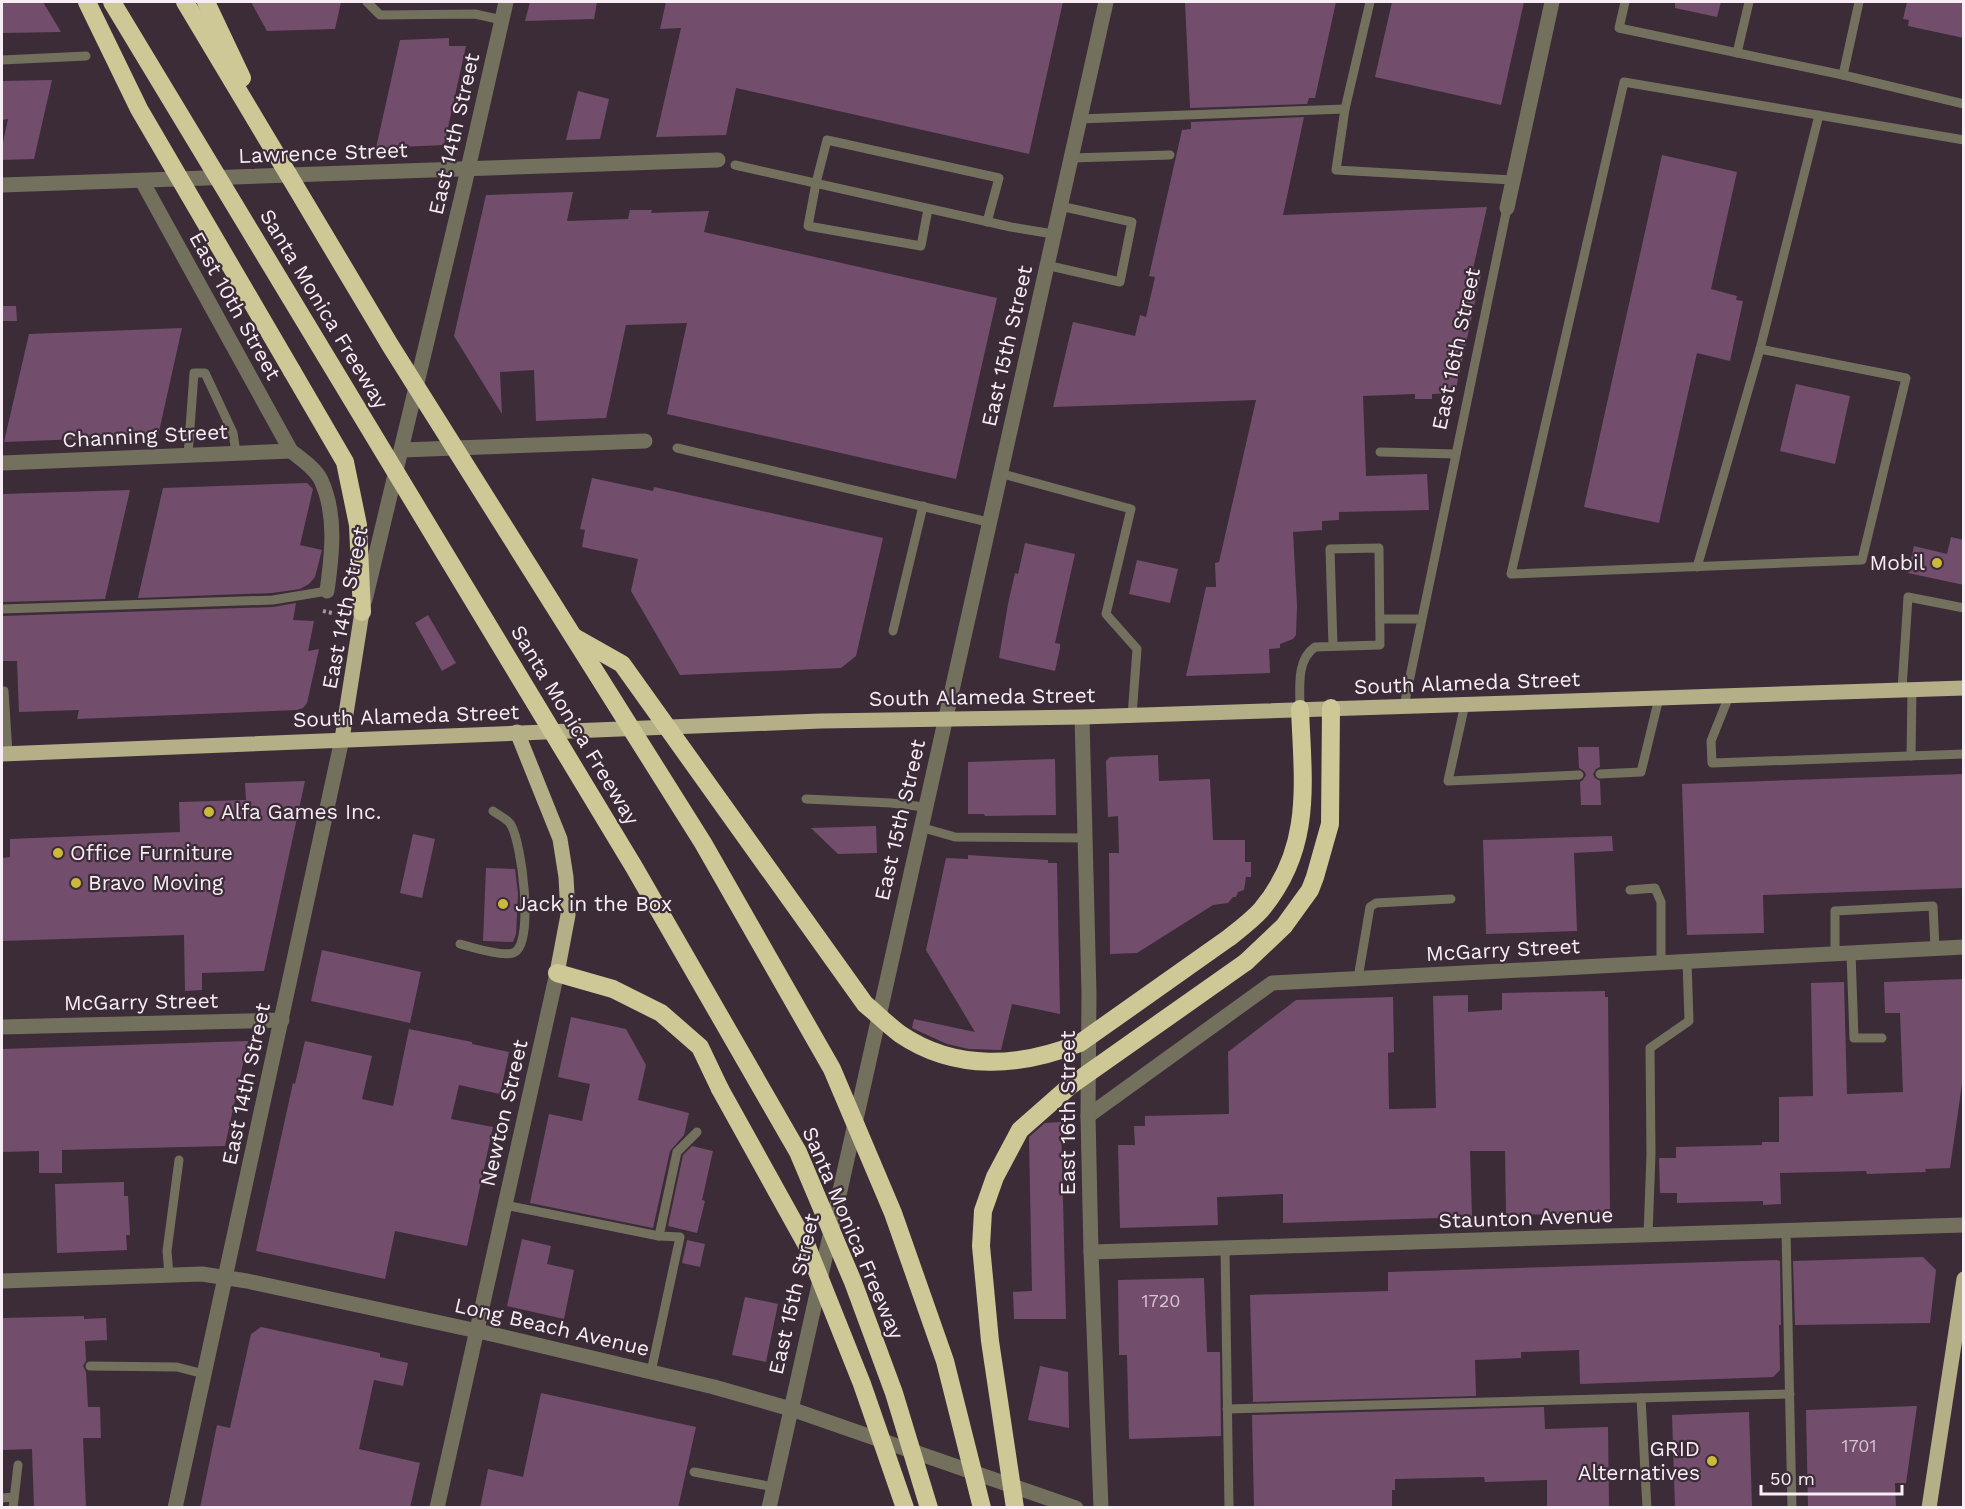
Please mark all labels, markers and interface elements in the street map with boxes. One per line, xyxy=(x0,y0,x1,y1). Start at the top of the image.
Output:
street label: East 14th Street xyxy=(423,50,484,217)
street label: Lawrence Street xyxy=(238,137,408,168)
street label: Santa Monica Freeway xyxy=(255,204,394,413)
street label: East 10th Street xyxy=(184,227,287,384)
street label: East 15th Street xyxy=(976,263,1037,429)
street label: East 16th Street xyxy=(1426,265,1485,432)
street label: Channing Street xyxy=(62,419,228,452)
street label: East 14th Street xyxy=(316,524,373,691)
place label: Mobil xyxy=(1869,550,1926,575)
marker: Mobil xyxy=(1930,556,1944,570)
street label: Santa Monica Freeway xyxy=(506,620,645,829)
street label: South Alameda Street xyxy=(1353,666,1581,699)
street label: South Alameda Street xyxy=(869,682,1096,711)
street label: South Alameda Street xyxy=(292,699,520,732)
street label: East 15th Street xyxy=(869,737,930,903)
place label: Alfa Games Inc. xyxy=(221,799,381,824)
marker: Alfa Games Inc. xyxy=(202,805,216,819)
place label: Office Furniture xyxy=(70,840,233,865)
marker: Office Furniture xyxy=(51,846,65,860)
place label: Bravo Moving xyxy=(88,870,224,895)
marker: Bravo Moving xyxy=(69,876,83,890)
place label: Jack in the Box xyxy=(515,891,672,916)
marker: Jack in the Box xyxy=(496,897,510,911)
street label: McGarry Street xyxy=(1425,933,1581,966)
street label: McGarry Street xyxy=(64,988,219,1015)
street label: East 14th Street xyxy=(216,1000,275,1167)
street label: East 16th Street xyxy=(1055,1030,1080,1196)
street label: Newton Street xyxy=(475,1037,533,1189)
street label: Santa Monica Freeway xyxy=(797,1123,910,1343)
street label: Staunton Avenue xyxy=(1438,1202,1614,1233)
street label: East 15th Street xyxy=(763,1211,824,1377)
house number: 1720 xyxy=(1142,1290,1180,1311)
street label: Long Beach Avenue xyxy=(452,1292,652,1361)
house number: 1701 xyxy=(1842,1435,1876,1456)
place label: GRID Alternatives xyxy=(1578,1436,1700,1485)
marker: GRID Alternatives xyxy=(1705,1454,1719,1468)
scale bar xyxy=(1761,1458,1902,1496)
text: 50 m xyxy=(1770,1468,1815,1489)

